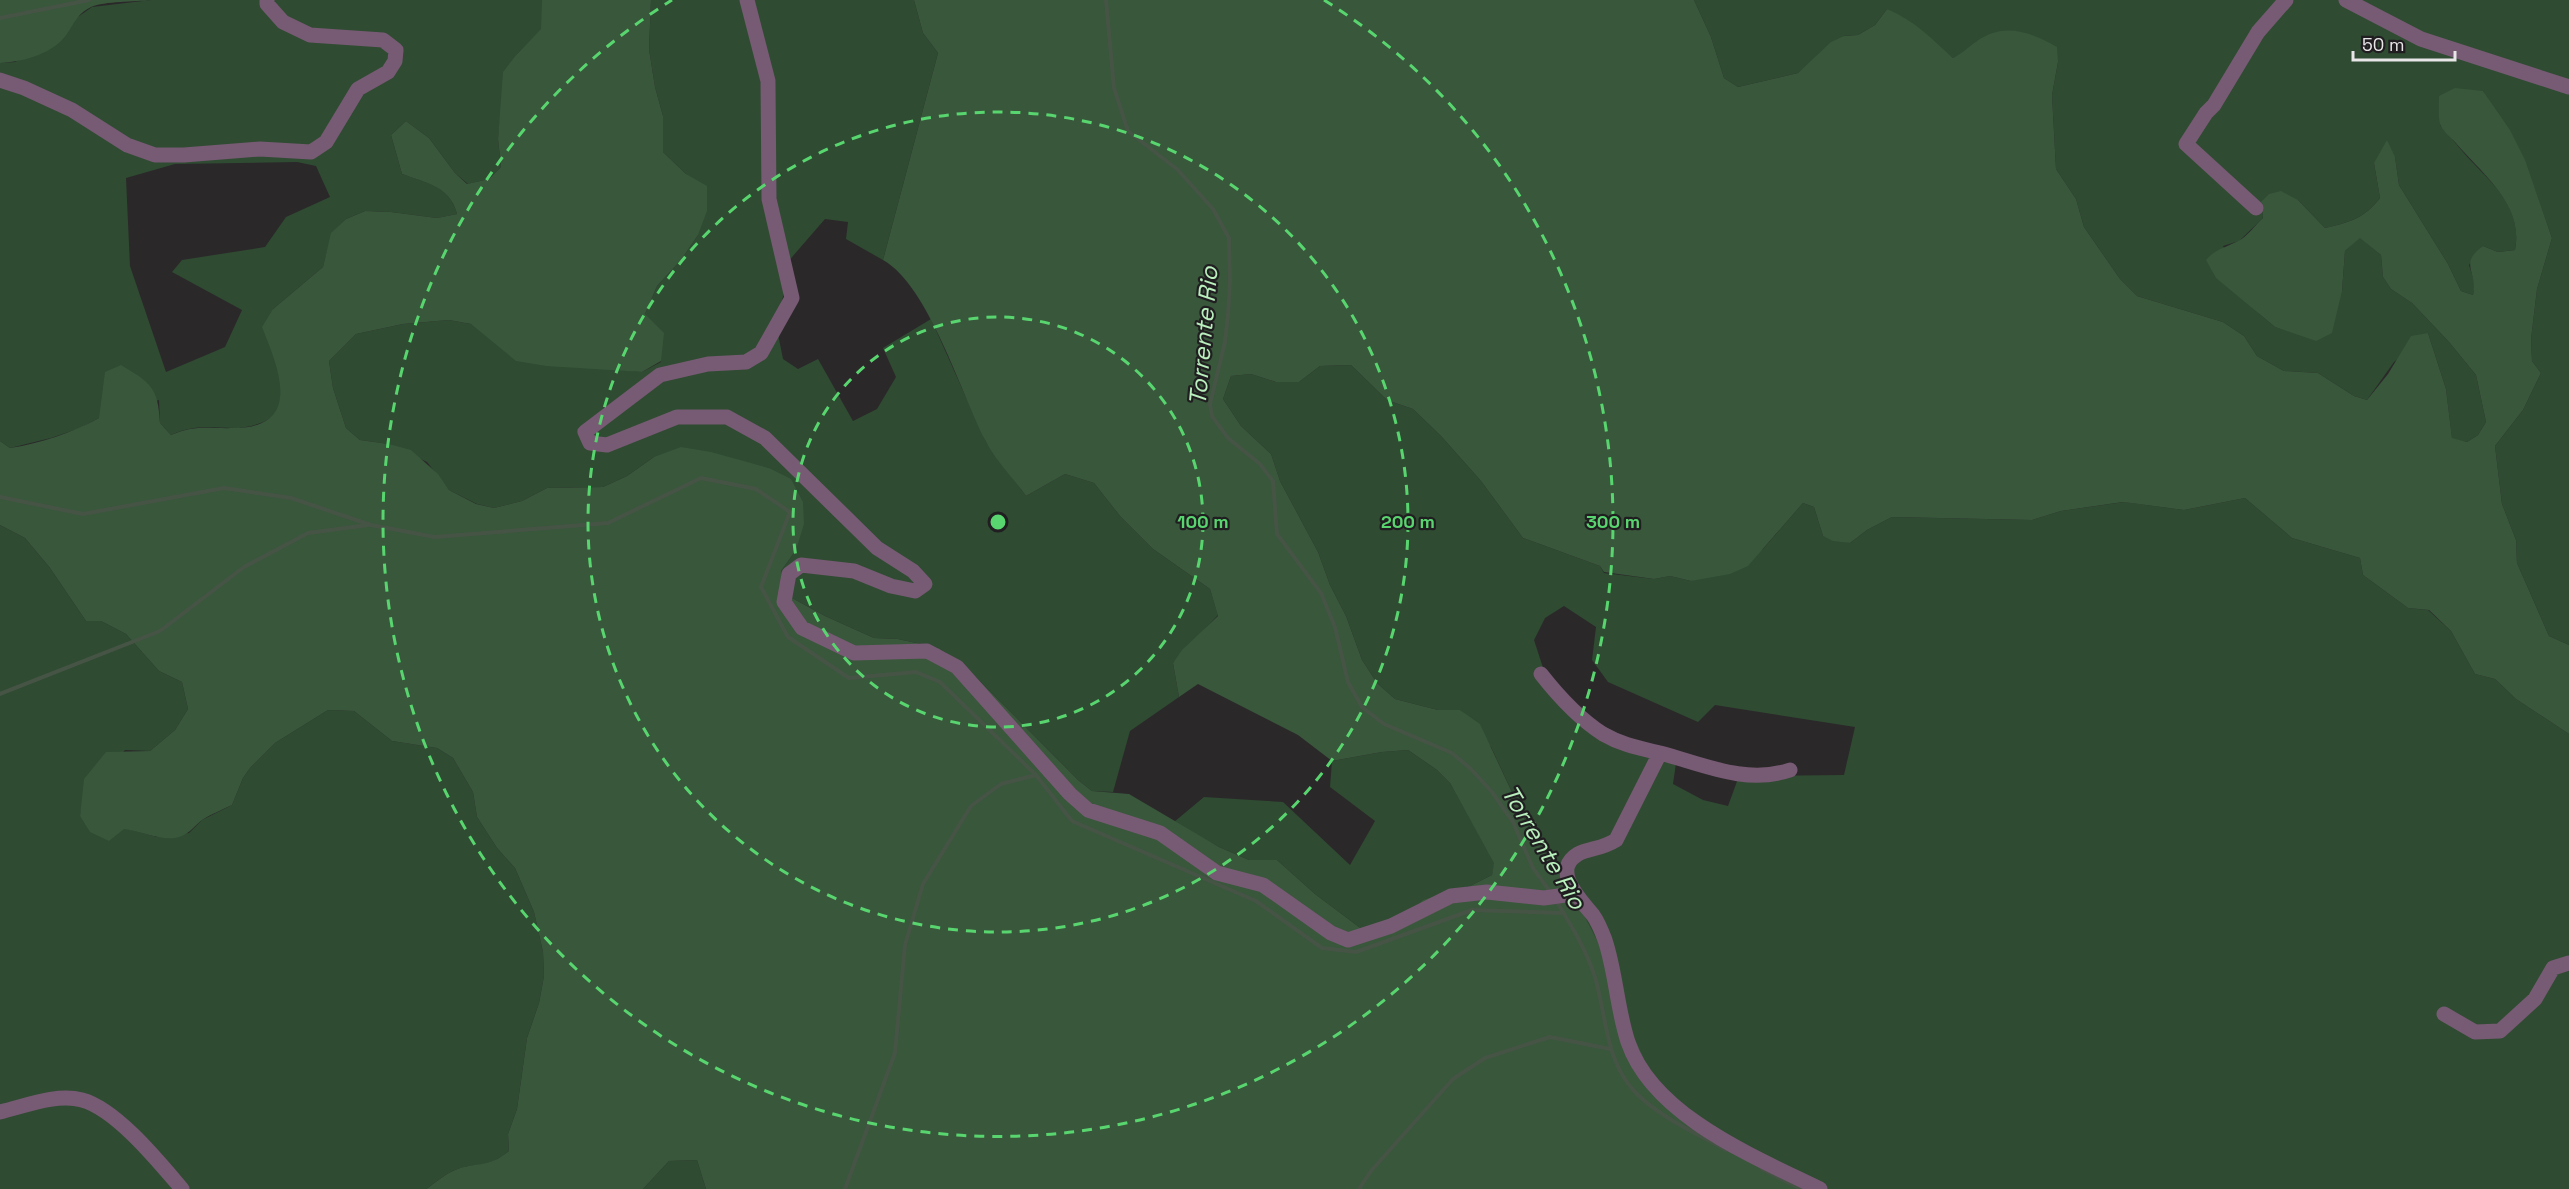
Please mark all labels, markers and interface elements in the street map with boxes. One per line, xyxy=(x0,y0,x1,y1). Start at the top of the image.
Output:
scale bar xyxy=(2353,24,2455,62)
text: 50 m xyxy=(2362,33,2404,56)
water label: Torrente Rio xyxy=(1181,264,1225,407)
text: 100 m xyxy=(1177,510,1229,533)
text: 200 m xyxy=(1381,510,1435,533)
text: 300 m xyxy=(1586,510,1640,533)
centre of rings xyxy=(988,512,1008,532)
water label: Torrente Rio xyxy=(1495,779,1594,916)

